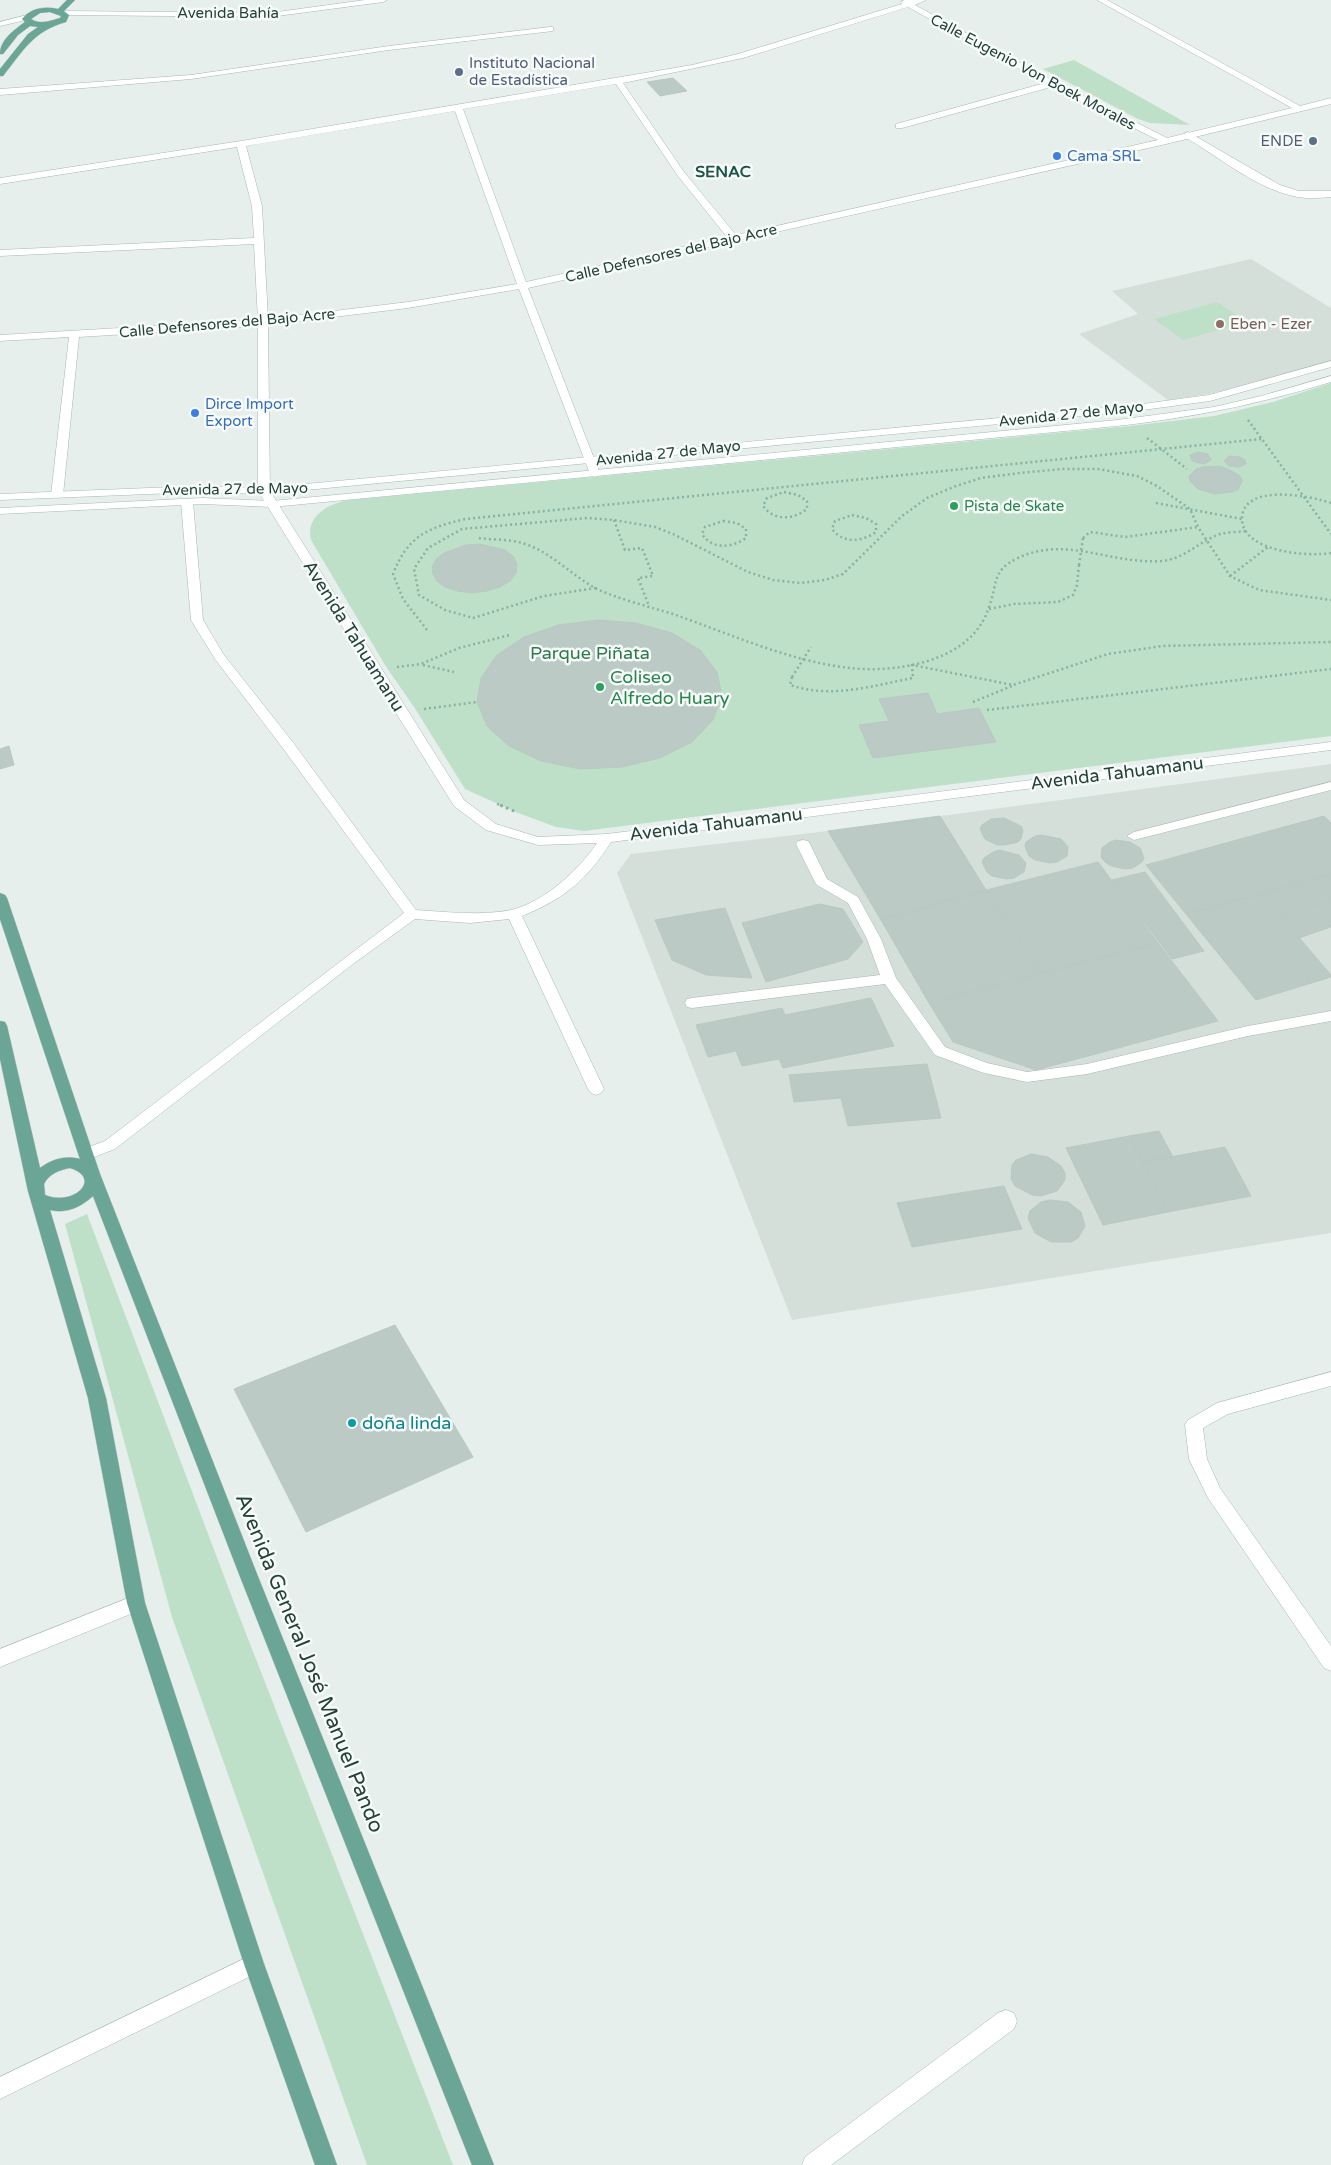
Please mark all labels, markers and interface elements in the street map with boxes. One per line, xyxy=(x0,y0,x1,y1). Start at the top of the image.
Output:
street label: Avenida Bahía xyxy=(177,4,279,22)
street label: Calle Eugenio Von Boek Morales xyxy=(927,10,1139,134)
place label: Instituto Nacional de Estadística xyxy=(469,54,595,89)
marker: Instituto Nacional de Estadística xyxy=(453,66,465,78)
place label: ENDE xyxy=(1261,132,1303,150)
marker: ENDE xyxy=(1307,135,1319,147)
place label: Cama SRL xyxy=(1067,147,1141,165)
marker: Cama SRL xyxy=(1051,150,1063,162)
district label: SENAC xyxy=(695,162,751,182)
street label: Calle Defensores del Bajo Acre xyxy=(563,220,779,286)
street label: Calle Defensores del Bajo Acre xyxy=(118,305,336,341)
place label: Eben - Ezer xyxy=(1230,315,1312,333)
marker: Eben - Ezer xyxy=(1214,318,1226,330)
place label: Dirce Import Export xyxy=(205,395,294,430)
street label: Avenida 27 de Mayo xyxy=(997,397,1145,431)
marker: Dirce Import Export xyxy=(189,407,201,419)
street label: Avenida 27 de Mayo xyxy=(594,436,742,470)
street label: Avenida 27 de Mayo xyxy=(162,479,308,499)
place label: Pista de Skate xyxy=(964,497,1064,515)
marker: Pista de Skate xyxy=(948,500,960,512)
street label: Avenida Tahuamanu xyxy=(299,556,409,716)
park label: Parque Piñata xyxy=(530,642,650,664)
place label: Coliseo Alfredo Huary xyxy=(610,666,730,709)
marker: Coliseo Alfredo Huary xyxy=(594,681,606,693)
street label: Avenida Tahuamanu xyxy=(1029,751,1205,795)
street label: Avenida Tahuamanu xyxy=(628,802,804,846)
place label: doña linda xyxy=(362,1412,451,1434)
marker: doña linda xyxy=(346,1417,358,1429)
street label: Avenida General José Manuel Pando xyxy=(230,1490,389,1836)

